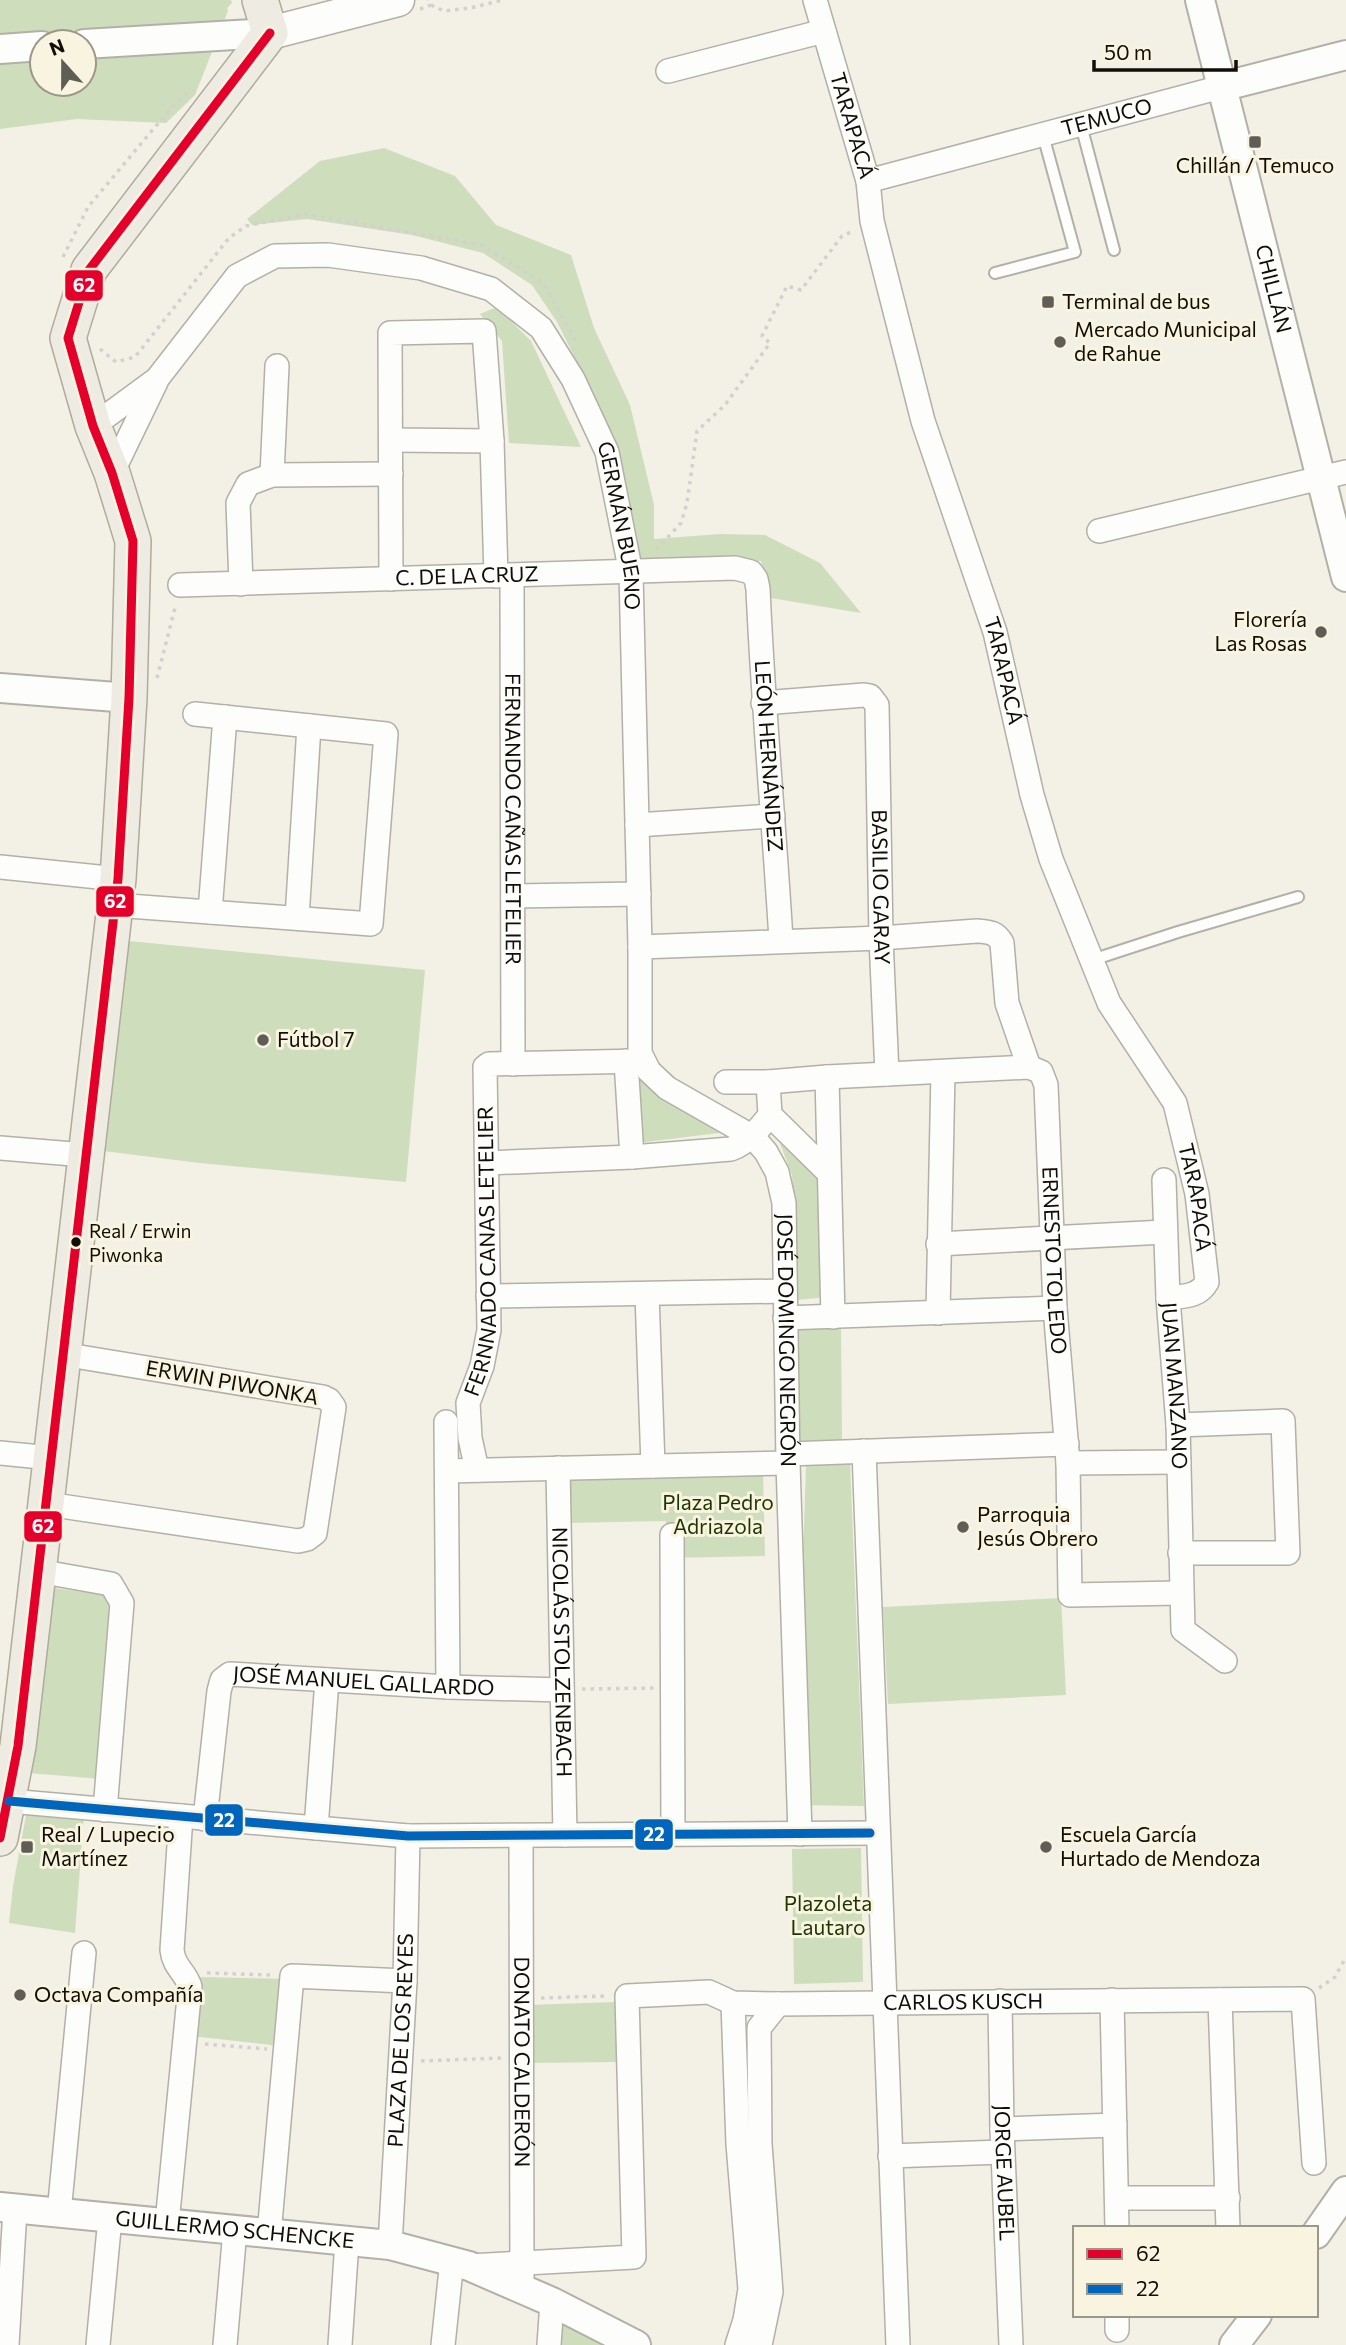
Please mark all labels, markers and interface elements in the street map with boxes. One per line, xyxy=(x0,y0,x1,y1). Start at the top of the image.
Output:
north arrow xyxy=(28,28,98,98)
scale bar xyxy=(1094,28,1236,72)
text: N xyxy=(46,33,68,60)
text: 50 m xyxy=(1104,39,1152,64)
street label: TARAPACÁ xyxy=(826,69,881,181)
street label: TEMUCO xyxy=(1058,92,1154,140)
marker: Chillán / Temuco xyxy=(1247,134,1263,150)
place label: Chillán / Temuco xyxy=(1176,152,1334,177)
street label: CHILLÁN xyxy=(1251,242,1298,335)
line badge: 62 xyxy=(64,269,104,302)
text: 62 xyxy=(73,273,95,296)
place label: Terminal de bus xyxy=(1062,288,1210,313)
marker: Terminal de bus xyxy=(1040,294,1056,310)
place label: Mercado Municipal de Rahue xyxy=(1074,316,1257,365)
marker: Mercado Municipal de Rahue xyxy=(1052,334,1068,350)
street label: GERMÁN BUENO xyxy=(593,437,646,610)
street label: C. DE LA CRUZ xyxy=(395,560,539,589)
place label: Florería Las Rosas xyxy=(1215,606,1307,655)
street label: TARAPACÁ xyxy=(980,613,1030,727)
marker: Florería Las Rosas xyxy=(1313,624,1329,640)
street label: LEÓN HERNÁNDEZ xyxy=(751,659,789,853)
street label: FERNANDO CAÑAS LETELIER xyxy=(501,673,527,965)
street label: BASILIO GARAY xyxy=(868,809,896,966)
line badge: 62 xyxy=(95,885,135,918)
text: 62 xyxy=(104,889,126,912)
place label: Fútbol 7 xyxy=(277,1026,355,1051)
marker: Fútbol 7 xyxy=(255,1032,271,1048)
street label: FERNNADO CANAS LETELIER xyxy=(458,1106,500,1399)
street label: TARAPACÁ xyxy=(1174,1141,1217,1253)
street label: ERNESTO TOLEDO xyxy=(1038,1166,1073,1355)
street label: JOSÉ DOMINGO NEGRÓN xyxy=(773,1213,802,1467)
place label: Real / Erwin Piwonka xyxy=(89,1219,191,1266)
marker: Real / Erwin Piwonka xyxy=(69,1235,83,1249)
street label: JUAN MANZANO xyxy=(1157,1301,1193,1469)
street label: ERWIN PIWONKA xyxy=(144,1354,321,1409)
park label: Plaza Pedro Adriazola xyxy=(662,1489,774,1538)
place label: Parroquia Jesús Obrero xyxy=(977,1501,1098,1550)
line badge: 62 xyxy=(23,1510,63,1543)
text: 62 xyxy=(32,1514,54,1537)
marker: Parroquia Jesús Obrero xyxy=(955,1519,971,1535)
street label: NICOLÁS STOLZENBACH xyxy=(548,1527,578,1777)
street label: JOSÉ MANUEL GALLARDO xyxy=(232,1660,495,1699)
line badge: 22 xyxy=(204,1803,244,1837)
text: 22 xyxy=(213,1808,235,1831)
line badge: 22 xyxy=(634,1818,674,1851)
place label: Real / Lupecio Martínez xyxy=(41,1821,175,1870)
place label: Escuela García Hurtado de Mendoza xyxy=(1060,1821,1261,1870)
text: 22 xyxy=(643,1822,665,1845)
marker: Real / Lupecio Martínez xyxy=(19,1839,35,1855)
marker: Escuela García Hurtado de Mendoza xyxy=(1038,1839,1054,1855)
park label: Plazoleta Lautaro xyxy=(784,1890,872,1939)
street label: PLAZA DE LOS REYES xyxy=(382,1933,417,2148)
street label: DONATO CALDERÓN xyxy=(510,1957,536,2167)
place label: Octava Compañía xyxy=(34,1981,204,2006)
marker: Octava Compañía xyxy=(12,1987,28,2003)
street label: CARLOS KUSCH xyxy=(883,1987,1043,2014)
street label: JORGE AUBEL xyxy=(991,2105,1021,2241)
street label: GUILLERMO SCHENCKE xyxy=(114,2204,356,2252)
legend xyxy=(1073,2226,1318,2317)
text: 62 xyxy=(1136,2240,1160,2265)
text: 22 xyxy=(1136,2275,1159,2300)

